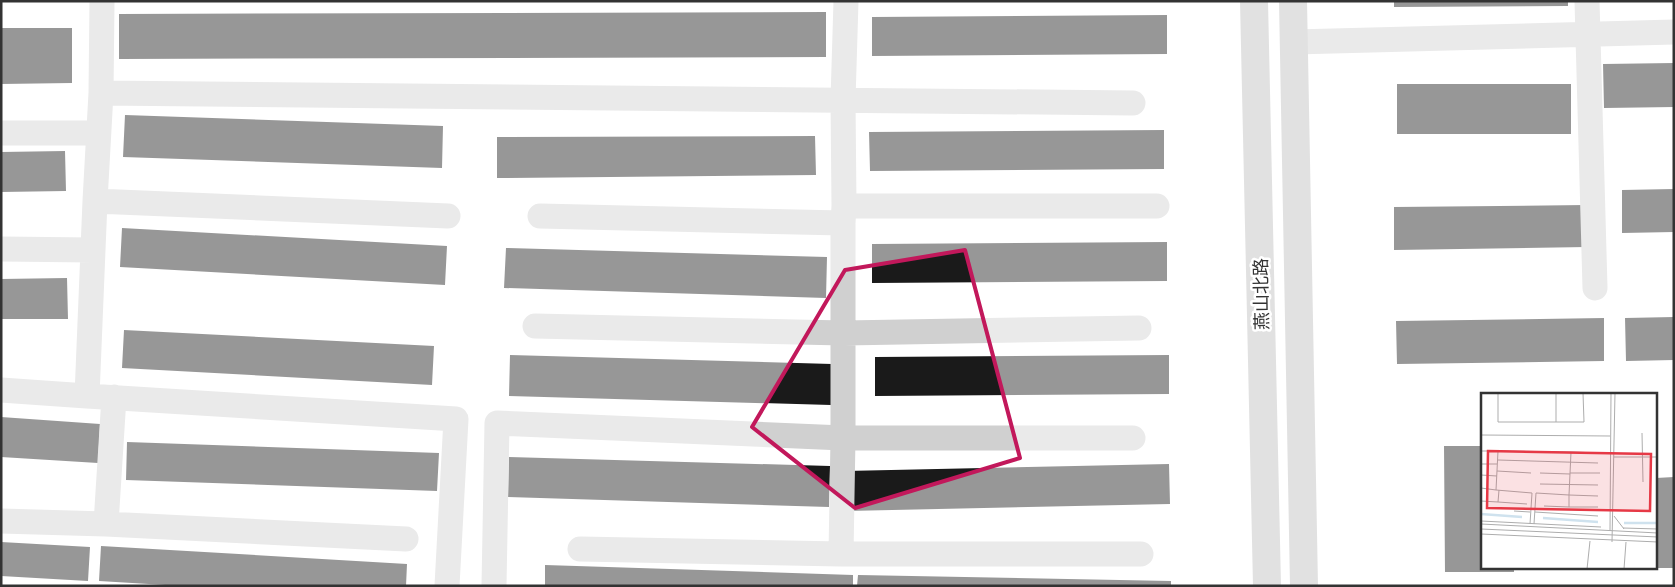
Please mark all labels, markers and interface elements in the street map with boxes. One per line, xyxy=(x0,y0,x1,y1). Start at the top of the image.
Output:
street label: 燕山北路 xyxy=(1249,258,1273,330)
inset map xyxy=(1481,393,1658,570)

